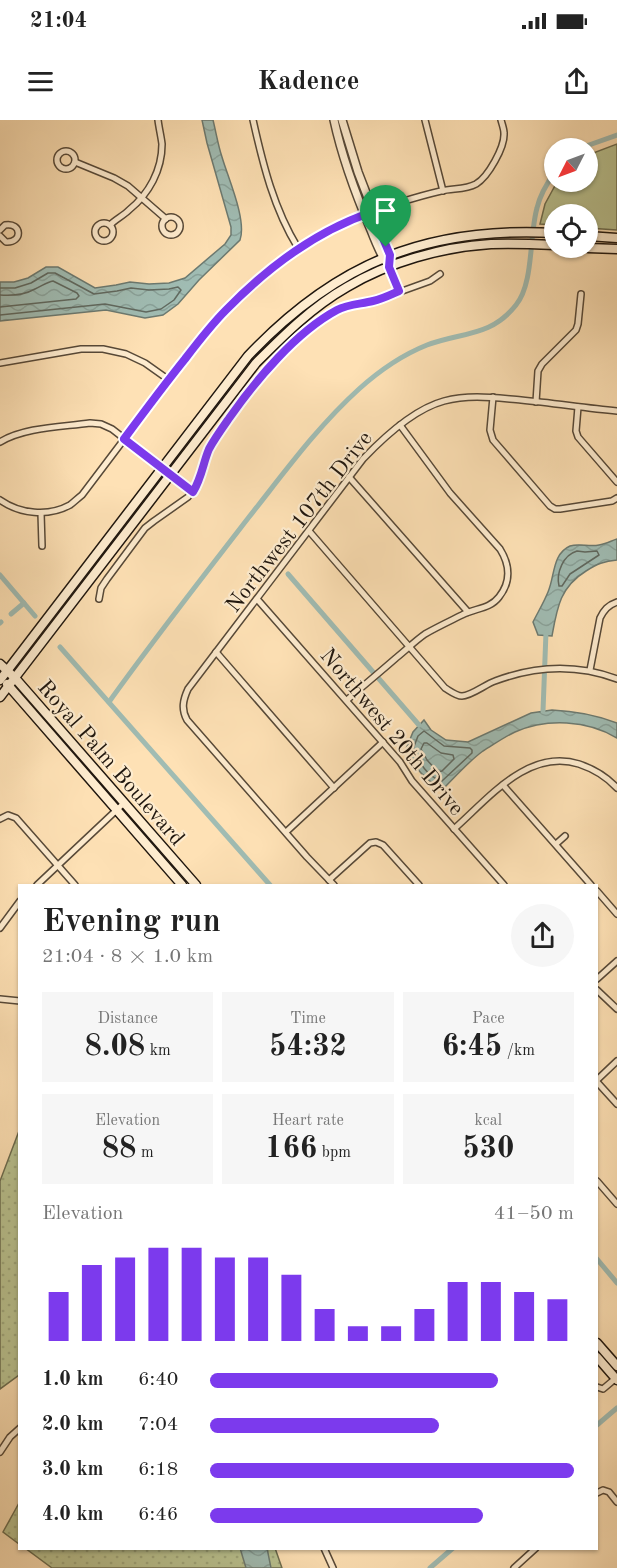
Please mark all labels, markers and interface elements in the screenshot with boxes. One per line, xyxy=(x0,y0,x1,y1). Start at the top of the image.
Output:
text: 21:04 xyxy=(30,10,87,32)
icon: menu xyxy=(24,65,57,98)
icon: share xyxy=(560,65,593,98)
text: Kadence xyxy=(257,68,360,95)
north arrow xyxy=(544,138,598,192)
map controls xyxy=(544,138,598,258)
pin xyxy=(360,185,411,247)
icon: arrive xyxy=(369,194,402,227)
button: locate xyxy=(544,204,598,258)
street label: Northwest 107th Drive xyxy=(222,428,377,617)
street label: Northwest 20th Drive xyxy=(315,645,467,820)
street label: Royal Palm Boulevard xyxy=(33,676,188,850)
button: share xyxy=(511,904,574,967)
text: Evening run xyxy=(42,906,221,939)
text: 21:04 · 8 × 1.0 km xyxy=(42,947,213,967)
text: Distance xyxy=(98,1011,158,1027)
text: Time xyxy=(290,1011,326,1027)
text: Pace xyxy=(472,1011,505,1027)
text: 8.08 xyxy=(85,1032,145,1062)
text: 54:32 xyxy=(269,1032,347,1062)
text: 6:45 xyxy=(442,1032,502,1062)
text: km xyxy=(145,1043,171,1059)
text: /km xyxy=(502,1043,535,1059)
text: Elevation xyxy=(95,1113,160,1129)
text: Heart rate xyxy=(272,1113,344,1129)
text: kcal xyxy=(475,1113,502,1129)
text: 88 xyxy=(102,1134,136,1164)
text: 166 xyxy=(265,1134,317,1164)
text: 530 xyxy=(462,1134,514,1164)
text: m xyxy=(136,1145,154,1161)
text: bpm xyxy=(317,1145,351,1161)
text: Elevation xyxy=(42,1204,123,1224)
text: 41–50 m xyxy=(494,1204,574,1224)
text: 1.0 km xyxy=(42,1370,104,1390)
text: 6:40 xyxy=(138,1370,178,1390)
text: 2.0 km xyxy=(42,1415,104,1435)
text: 7:04 xyxy=(138,1415,178,1435)
text: 3.0 km xyxy=(42,1460,104,1480)
text: 6:18 xyxy=(138,1460,178,1480)
text: 4.0 km xyxy=(42,1505,104,1525)
text: 6:46 xyxy=(138,1505,178,1525)

